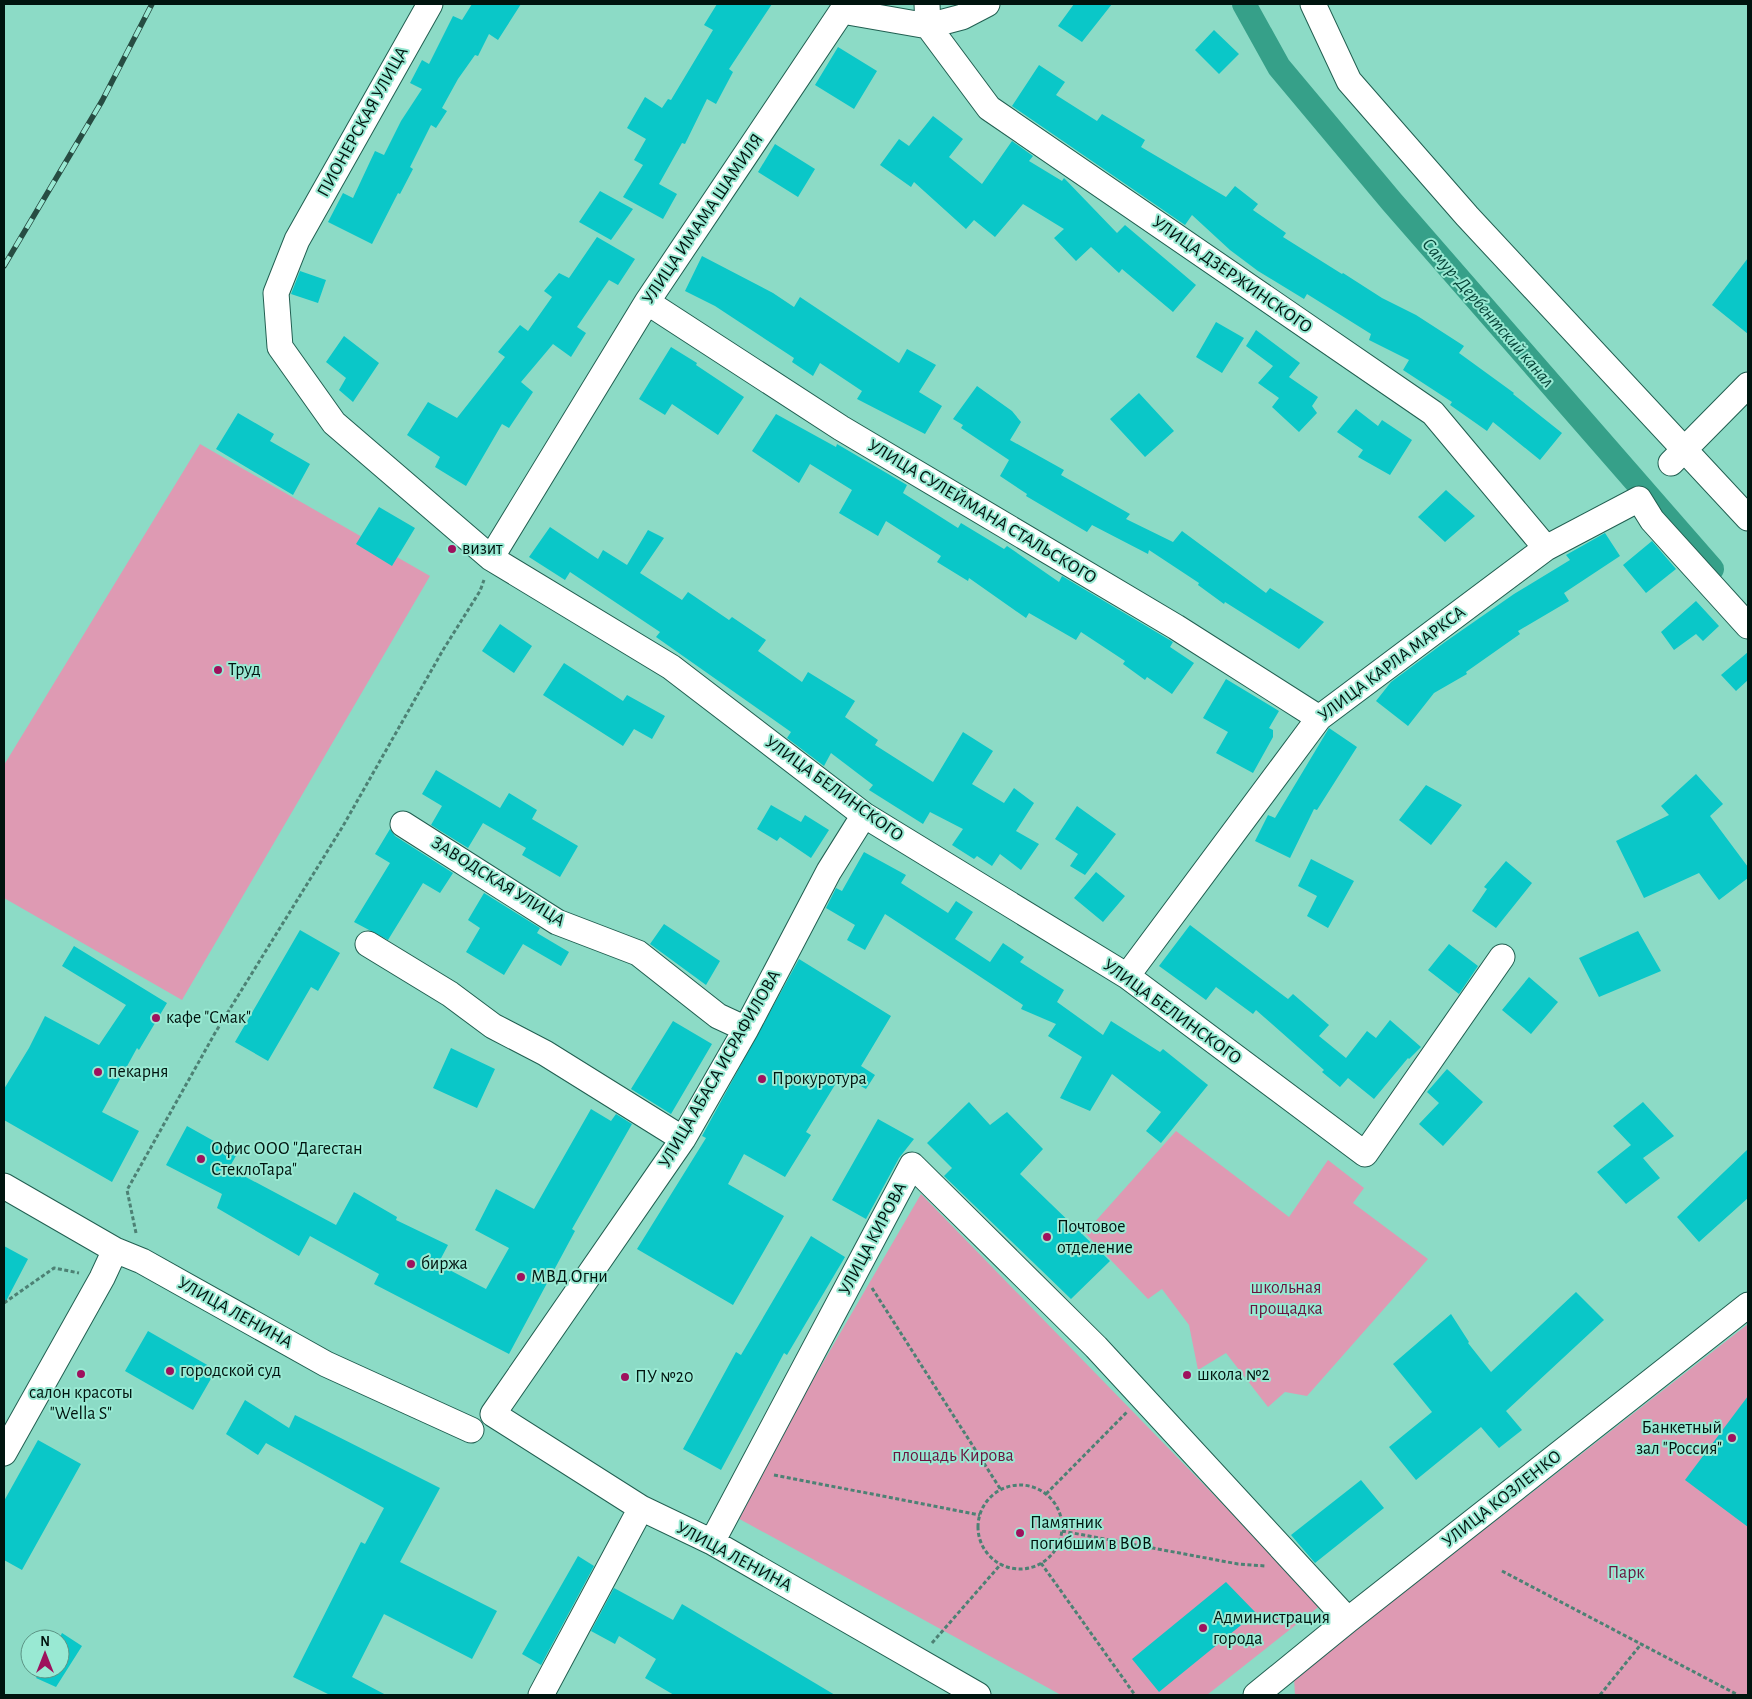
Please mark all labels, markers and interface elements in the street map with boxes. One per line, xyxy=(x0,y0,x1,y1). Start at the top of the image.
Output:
street label: ПИОНЕРСКАЯ УЛИЦА xyxy=(314,44,412,200)
street label: УЛИЦА ИМАМА ШАМИЛЯ xyxy=(639,131,767,307)
street label: УЛИЦА ДЗЕРЖИНСКОГО xyxy=(1149,213,1315,337)
water label: Самур-Дербентский канал xyxy=(1418,235,1558,391)
street label: УЛИЦА СУЛЕЙМАНА СТАЛЬСКОГО xyxy=(864,435,1101,588)
place label: визит xyxy=(462,540,503,558)
marker: визит xyxy=(446,543,458,555)
street label: УЛИЦА КАРЛА МАРКСА xyxy=(1315,603,1469,725)
place label: Труд xyxy=(228,661,261,679)
marker: Труд xyxy=(212,664,224,676)
street label: УЛИЦА БЕЛИНСКОГО xyxy=(761,733,907,845)
street label: ЗАВОДСКАЯ УЛИЦА xyxy=(428,834,568,931)
street label: УЛИЦА БЕЛИНСКОГО xyxy=(1099,956,1245,1068)
street label: УЛИЦА АБАСА ИСРАФИЛОВА xyxy=(656,967,784,1171)
place label: кафе "Смак" xyxy=(166,1009,251,1027)
marker: кафе "Смак" xyxy=(150,1012,162,1024)
place label: пекарня xyxy=(108,1063,169,1081)
marker: пекарня xyxy=(92,1066,104,1078)
place label: Прокуротура xyxy=(772,1070,867,1088)
marker: Прокуротура xyxy=(756,1073,768,1085)
place label: Офис ООО "Дагестан СтеклоТара" xyxy=(211,1140,363,1179)
marker: Офис ООО "Дагестан СтеклоТара" xyxy=(195,1153,207,1165)
street label: УЛИЦА КИРОВА xyxy=(836,1179,910,1298)
place label: Почтовое отделение xyxy=(1057,1218,1133,1257)
marker: Почтовое отделение xyxy=(1041,1231,1053,1243)
place label: биржа xyxy=(421,1254,468,1273)
marker: биржа xyxy=(405,1258,417,1270)
place label: МВД Огни xyxy=(531,1268,608,1286)
marker: МВД Огни xyxy=(515,1271,527,1283)
street label: УЛИЦА ЛЕНИНА xyxy=(175,1274,296,1352)
park label: школьная прощадка xyxy=(1249,1279,1323,1318)
place label: городской суд xyxy=(180,1362,281,1380)
marker: городской суд xyxy=(164,1365,176,1377)
place label: школа №2 xyxy=(1197,1366,1270,1384)
marker: салон красоты "Wella S" xyxy=(75,1368,87,1380)
place label: ПУ №20 xyxy=(635,1368,693,1386)
marker: школа №2 xyxy=(1181,1369,1193,1381)
marker: ПУ №20 xyxy=(619,1371,631,1383)
place label: салон красоты "Wella S" xyxy=(29,1384,133,1423)
place label: Банкетный зал "Россия" xyxy=(1636,1419,1722,1458)
marker: Банкетный зал "Россия" xyxy=(1726,1432,1738,1444)
park label: площадь Кирова xyxy=(892,1447,1014,1465)
street label: УЛИЦА КОЗЛЕНКО xyxy=(1439,1447,1565,1551)
place label: Памятник погибшим в ВОВ xyxy=(1030,1514,1152,1553)
street label: УЛИЦА ЛЕНИНА xyxy=(673,1519,795,1595)
marker: Памятник погибшим в ВОВ xyxy=(1014,1527,1026,1539)
park label: Парк xyxy=(1607,1564,1645,1582)
place label: Администрация города xyxy=(1213,1609,1330,1648)
marker: Администрация города xyxy=(1197,1622,1209,1634)
north arrow xyxy=(20,1629,70,1679)
text: N xyxy=(40,1635,50,1649)

